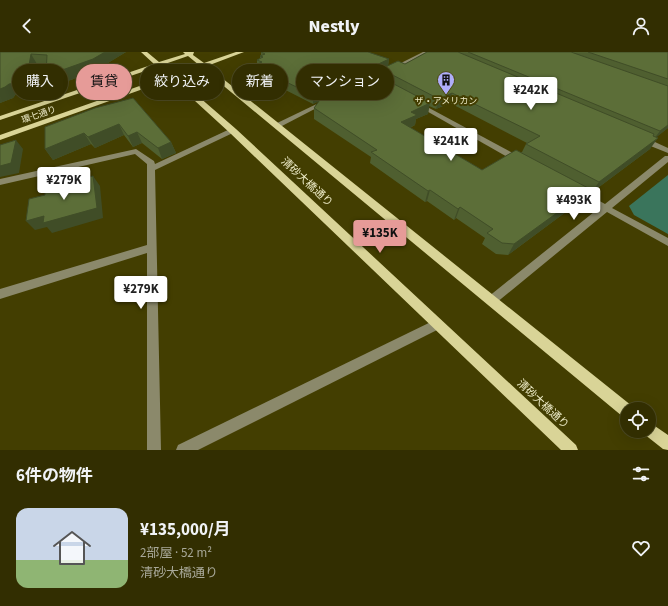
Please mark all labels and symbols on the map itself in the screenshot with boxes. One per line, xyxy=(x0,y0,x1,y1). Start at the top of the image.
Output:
building icon: ザ・アメリカン xyxy=(436,70,456,95)
pin: ¥242K xyxy=(503,77,559,111)
place label: ザ・アメリカン xyxy=(415,95,477,108)
street label: 環七通り xyxy=(20,103,58,127)
pin: ¥241K xyxy=(423,128,479,162)
street label: 清砂大橋通り xyxy=(278,154,336,210)
pin: ¥279K xyxy=(36,167,92,201)
pin: ¥493K xyxy=(546,187,602,221)
pin: ¥135K xyxy=(352,220,408,254)
pin: ¥279K xyxy=(113,276,169,310)
street label: 清砂大橋通り xyxy=(514,376,572,432)

